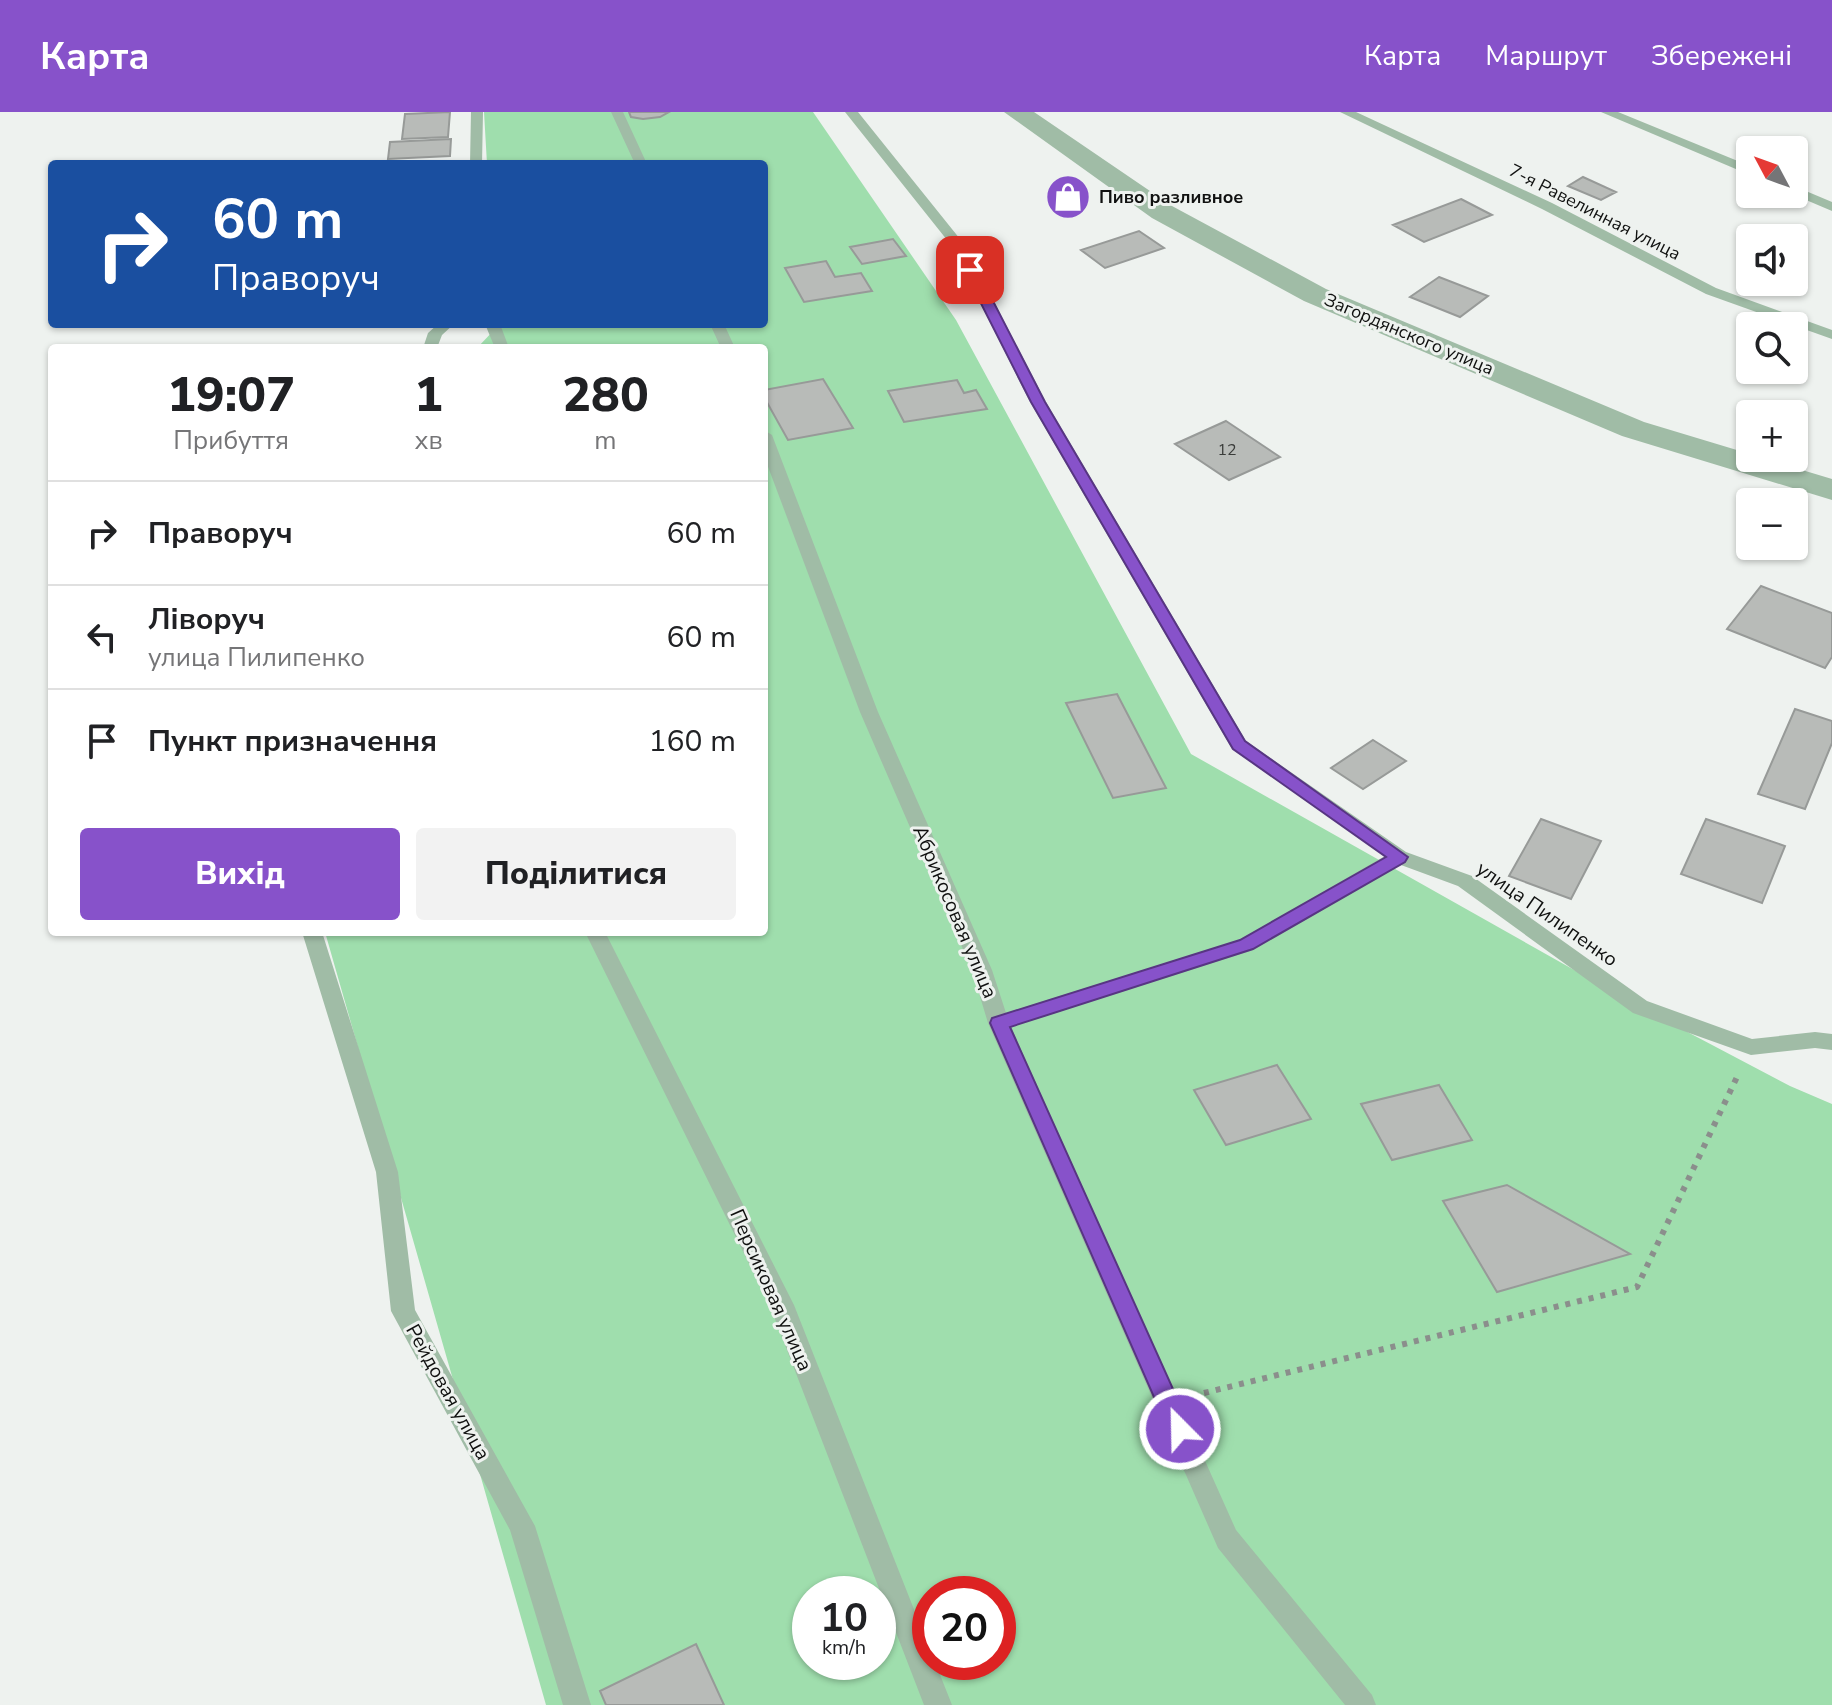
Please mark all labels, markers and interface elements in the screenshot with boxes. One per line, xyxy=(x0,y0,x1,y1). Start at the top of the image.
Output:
text: Карта xyxy=(40,31,150,82)
text: Карта xyxy=(1364,37,1441,75)
text: Маршрут xyxy=(1485,37,1607,75)
text: Збережені xyxy=(1651,37,1792,75)
north arrow xyxy=(1736,136,1808,208)
map controls xyxy=(1736,136,1808,560)
street label: 7-я Равелинная улица xyxy=(1505,158,1685,266)
shop icon: Пиво разливное xyxy=(1044,173,1092,221)
text: 60 m xyxy=(212,181,343,258)
place label: Пиво разливное xyxy=(1099,185,1243,209)
icon: right xyxy=(80,192,184,296)
button: sound xyxy=(1736,224,1808,296)
pin xyxy=(936,236,1004,304)
icon: arrive xyxy=(948,248,992,292)
text: Праворуч xyxy=(212,254,380,303)
street label: Загордянского улица xyxy=(1321,287,1497,381)
button: search xyxy=(1736,312,1808,384)
text: 19:07 xyxy=(167,362,295,428)
text: 1 xyxy=(414,362,443,428)
text: 280 xyxy=(562,362,649,428)
button: + xyxy=(1736,400,1808,472)
text: Прибуття xyxy=(173,423,289,458)
text: хв xyxy=(415,423,443,458)
text: m xyxy=(594,423,617,458)
house number: 12 xyxy=(1217,439,1237,461)
button: − xyxy=(1736,488,1808,560)
icon: right xyxy=(80,511,124,555)
text: Праворуч xyxy=(148,513,293,554)
text: 60 m xyxy=(667,513,736,554)
text: Ліворуч xyxy=(148,599,265,640)
icon: left xyxy=(80,615,124,659)
text: 60 m xyxy=(667,617,736,658)
text: улица Пилипенко xyxy=(148,640,365,675)
icon: arrive xyxy=(80,719,124,763)
text: Пункт призначення xyxy=(148,721,437,762)
text: 160 m xyxy=(649,721,736,762)
street label: Абрикосовая улица xyxy=(906,822,1004,1002)
button: Вихід xyxy=(80,828,400,920)
button: Поділитися xyxy=(416,828,736,920)
street label: улица Пилипенко xyxy=(1471,855,1623,973)
street label: Персиковая улица xyxy=(723,1205,819,1375)
street label: Рейдовая улица xyxy=(399,1319,497,1465)
position arrow xyxy=(1138,1387,1222,1471)
speed limit sign: 20 xyxy=(912,1576,1016,1680)
text: 10 xyxy=(820,1591,868,1645)
text: km/h xyxy=(822,1634,866,1661)

